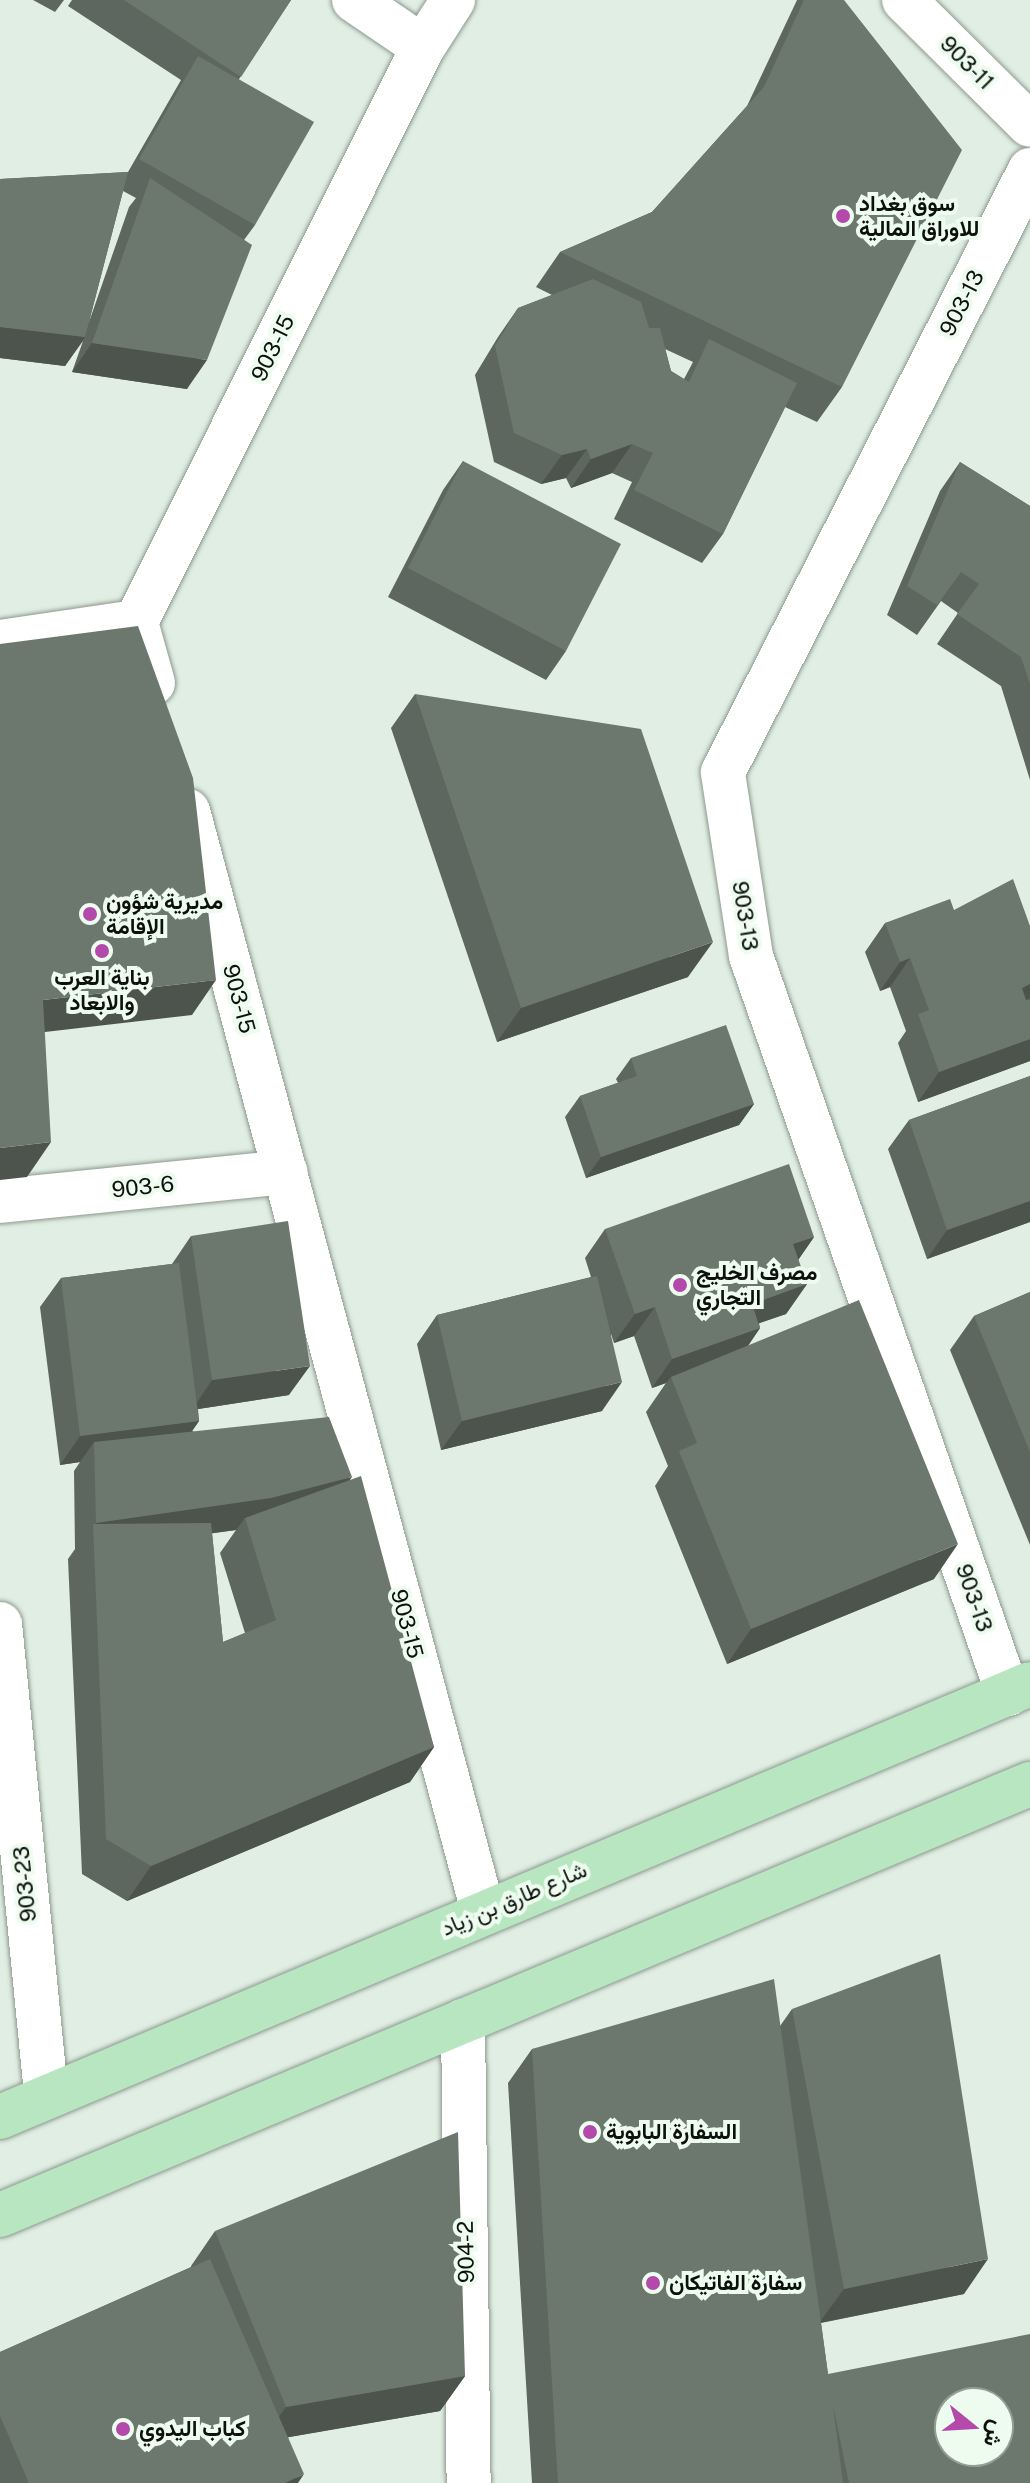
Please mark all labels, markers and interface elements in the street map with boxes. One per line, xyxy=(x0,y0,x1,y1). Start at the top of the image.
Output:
street label: 903-11 xyxy=(935,31,999,95)
place label: سوق بغداد للاوراق المالية xyxy=(859,190,979,242)
marker: سوق بغداد للاوراق المالية xyxy=(834,207,852,225)
street label: 903-13 xyxy=(934,266,990,340)
street label: 903-15 xyxy=(246,311,300,385)
street label: 903-13 xyxy=(726,879,764,953)
place label: مديرية شؤون الإقامة xyxy=(106,888,223,940)
marker: مديرية شؤون الإقامة xyxy=(81,905,99,923)
marker: بناية العرب والابعاد xyxy=(93,942,111,960)
street label: 903-15 xyxy=(217,962,261,1036)
place label: بناية العرب والابعاد xyxy=(54,964,150,1016)
street label: 903-6 xyxy=(110,1171,176,1203)
place label: مصرف الخليج التجاري xyxy=(696,1259,817,1310)
marker: مصرف الخليج التجاري xyxy=(671,1276,689,1294)
street label: 903-13 xyxy=(950,1561,998,1635)
street label: 903-15 xyxy=(385,1587,429,1661)
street label: 903-23 xyxy=(8,1845,42,1923)
street label: شارع طارق بن زياد xyxy=(437,1856,591,1942)
place label: السفارة البابوية xyxy=(606,2119,737,2145)
marker: السفارة البابوية xyxy=(581,2123,599,2141)
street label: 904-2 xyxy=(452,2221,480,2283)
place label: سفارة الفاتيكان xyxy=(669,2270,802,2296)
marker: سفارة الفاتيكان xyxy=(644,2274,662,2292)
north arrow xyxy=(934,2387,1014,2467)
place label: كباب اليدوي xyxy=(139,2416,246,2442)
text: ش xyxy=(978,2417,1011,2450)
marker: كباب اليدوي xyxy=(114,2420,132,2438)

